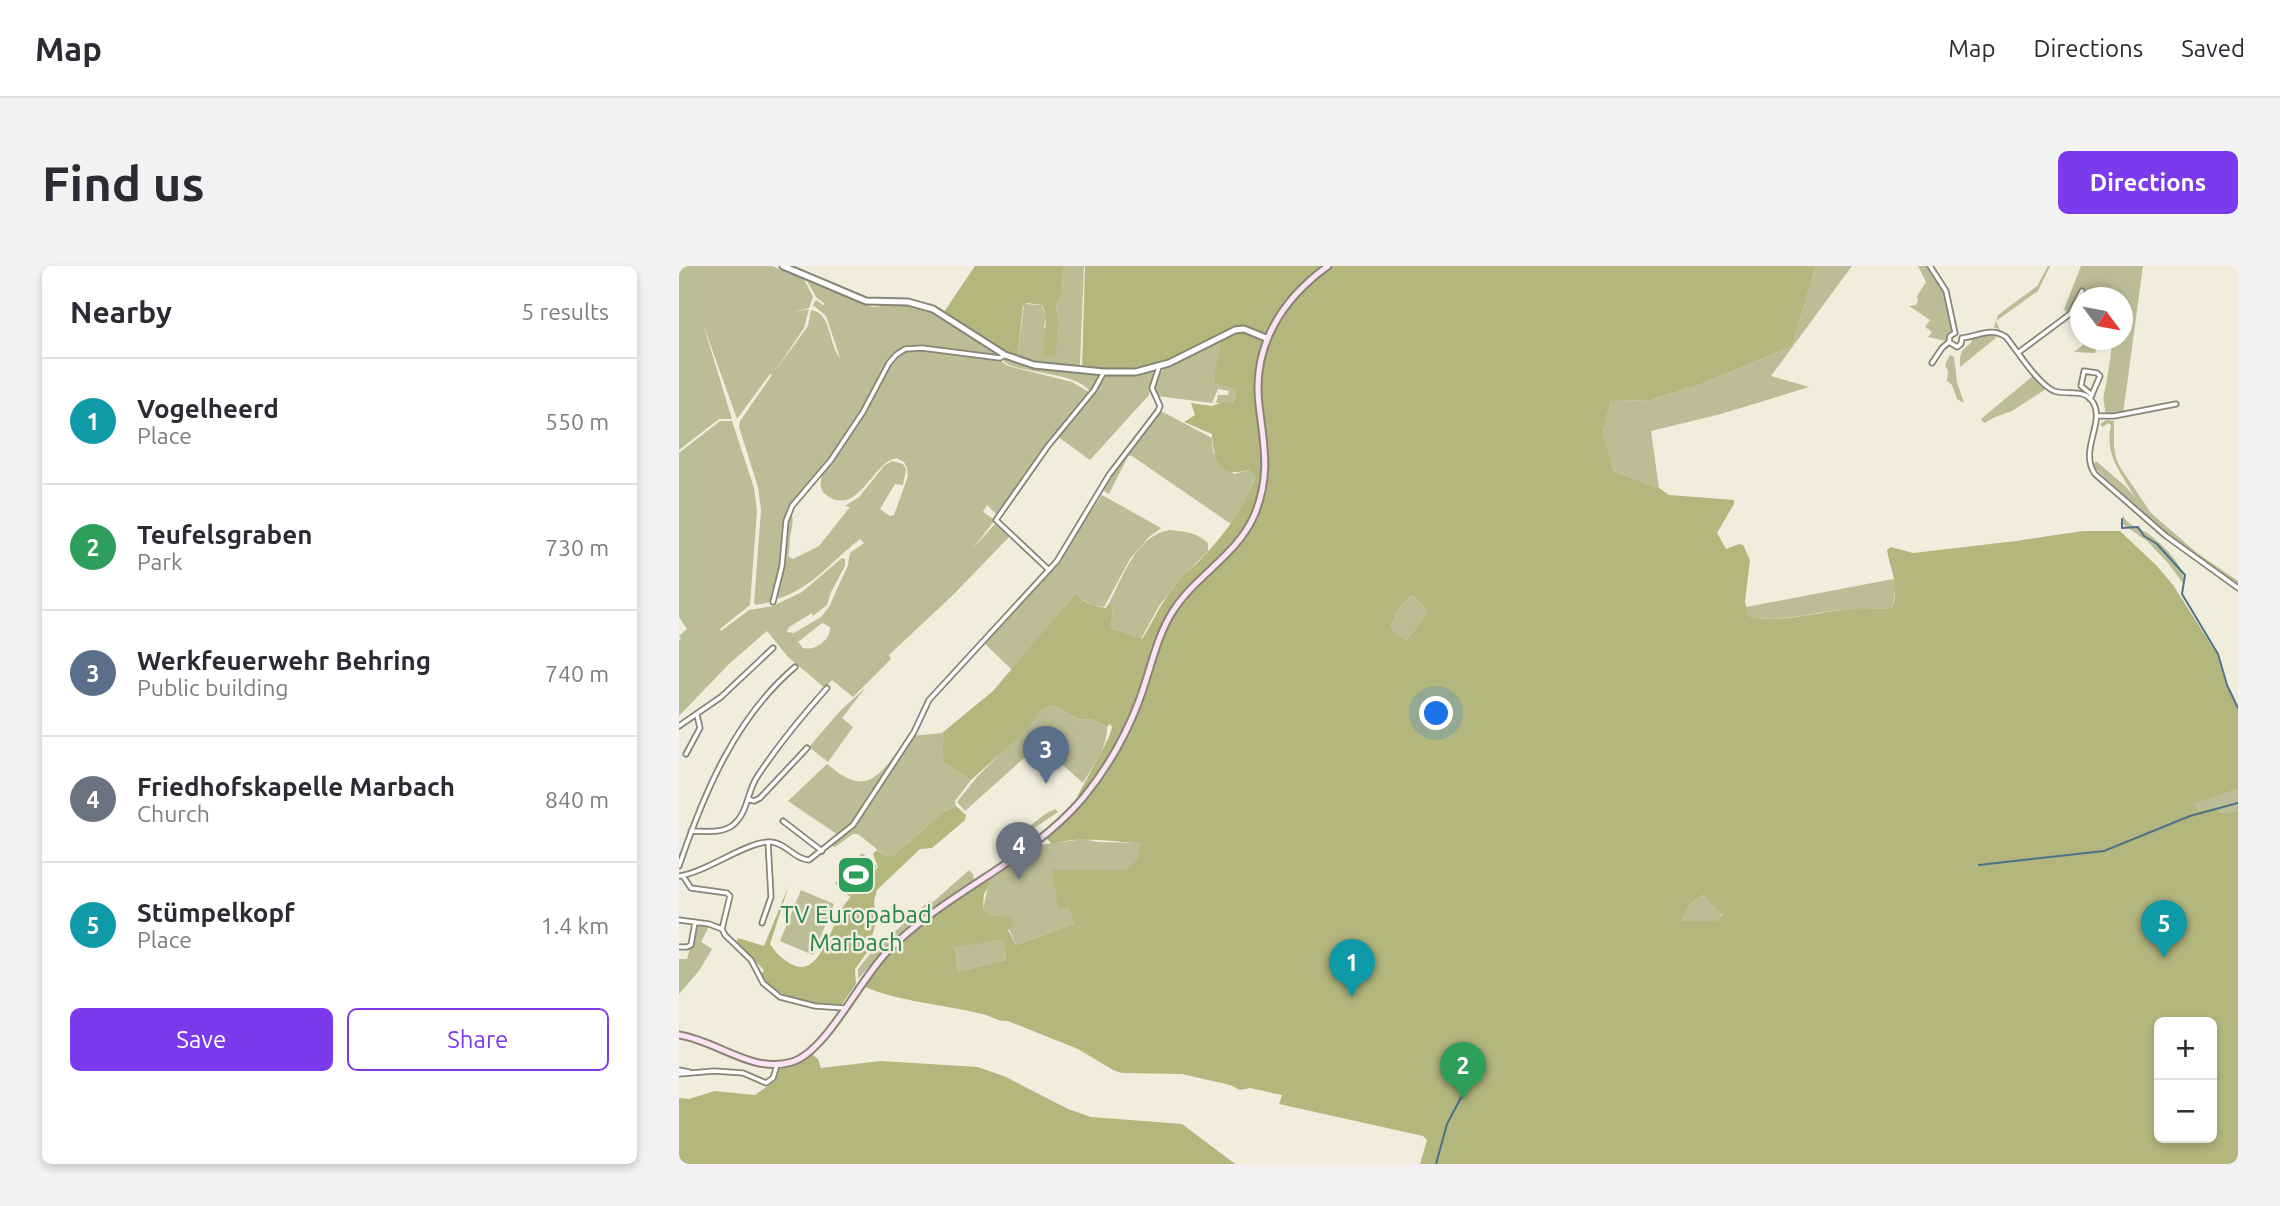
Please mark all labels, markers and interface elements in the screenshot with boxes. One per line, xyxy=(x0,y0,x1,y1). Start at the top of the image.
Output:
text: Map xyxy=(35,30,102,67)
text: Map xyxy=(1948,35,1995,62)
text: Directions xyxy=(2033,35,2143,62)
text: Saved xyxy=(2181,35,2245,62)
button: Directions xyxy=(2058,151,2238,214)
text: Find us xyxy=(42,155,205,210)
north arrow xyxy=(2070,287,2133,350)
text: Nearby xyxy=(70,295,172,329)
text: 5 results xyxy=(521,299,609,324)
text: Vogelheerd xyxy=(137,394,279,423)
text: 1 xyxy=(87,409,99,434)
text: 550 m xyxy=(545,409,609,434)
text: Place xyxy=(137,423,192,448)
text: Teufelsgraben xyxy=(137,520,312,549)
text: 2 xyxy=(87,535,99,560)
text: 730 m xyxy=(545,535,609,560)
text: Park xyxy=(137,549,183,574)
text: Werkfeuerwehr Behring xyxy=(137,646,431,675)
text: 3 xyxy=(87,661,99,686)
text: 740 m xyxy=(545,661,609,686)
text: Public building xyxy=(137,675,289,700)
your location xyxy=(1419,696,1453,730)
pin: 3 xyxy=(1023,726,1069,784)
text: Friedhofskapelle Marbach xyxy=(137,772,455,801)
text: 4 xyxy=(87,787,99,812)
text: 840 m xyxy=(545,787,609,812)
text: Church xyxy=(137,801,210,826)
pin: 4 xyxy=(996,822,1042,880)
sports icon: TV Europabad Marbach xyxy=(835,854,877,896)
text: Stümpelkopf xyxy=(137,898,295,927)
pin: 5 xyxy=(2141,900,2187,958)
place label: TV Europabad Marbach xyxy=(780,901,932,956)
text: 5 xyxy=(87,913,99,938)
text: 1.4 km xyxy=(541,913,609,938)
text: Place xyxy=(137,927,192,952)
pin: 1 xyxy=(1329,939,1375,997)
button: Save xyxy=(70,1008,333,1071)
button: Share xyxy=(347,1008,609,1071)
map controls xyxy=(2154,1017,2217,1143)
button: + xyxy=(2154,1017,2217,1080)
pin: 2 xyxy=(1440,1042,1486,1100)
button: − xyxy=(2154,1080,2217,1143)

